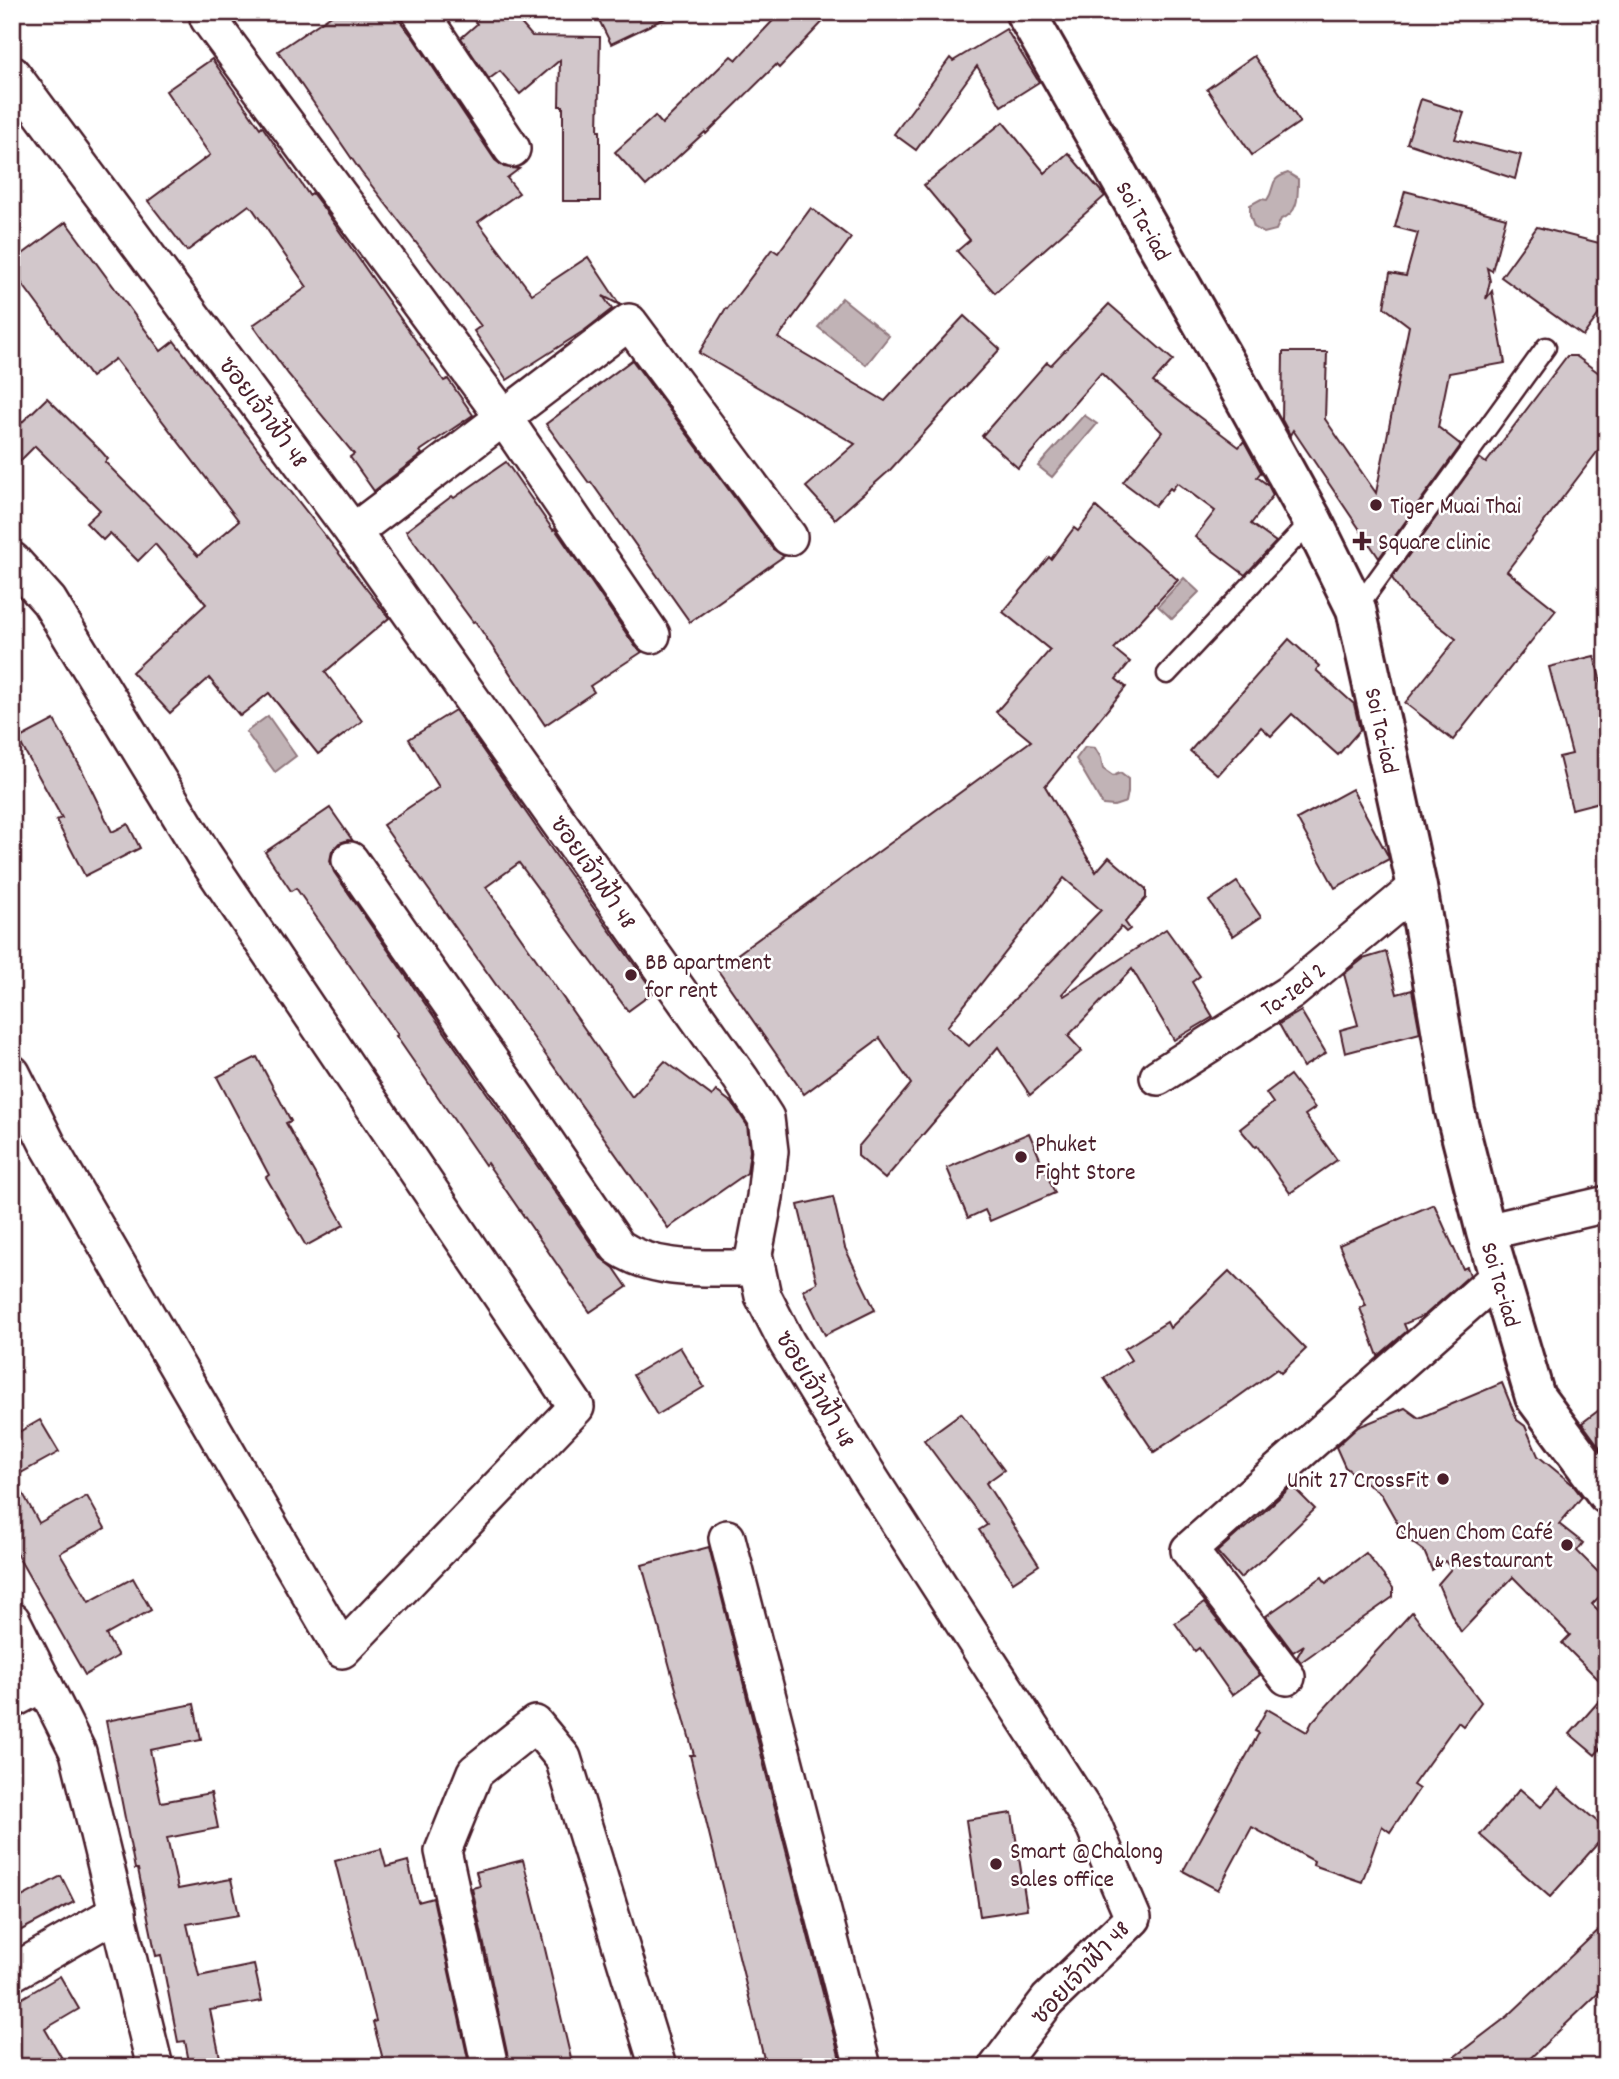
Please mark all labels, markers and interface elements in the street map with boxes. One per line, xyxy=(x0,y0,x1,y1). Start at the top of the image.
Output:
street label: Soi Ta-iad xyxy=(1105,176,1178,268)
street label: ซอยเจ้าฟ้า 48 xyxy=(208,350,316,477)
place label: Tiger Muai Thai xyxy=(1390,491,1521,525)
marker: Tiger Muai Thai xyxy=(1368,497,1384,513)
place label: Square clinic xyxy=(1378,527,1491,561)
marker: Square clinic xyxy=(1352,531,1372,551)
street label: Soi Ta-iad xyxy=(1354,685,1406,777)
street label: ซอยเจ้าฟ้า 48 xyxy=(540,809,644,937)
place label: BB apartment for rent xyxy=(645,947,772,1009)
street label: Ta-Ied 2 xyxy=(1255,955,1335,1027)
marker: BB apartment for rent xyxy=(623,967,639,983)
place label: Phuket Fight Store xyxy=(1035,1129,1136,1191)
marker: Phuket Fight Store xyxy=(1013,1149,1029,1165)
street label: Soi Ta-iad xyxy=(1470,1238,1527,1332)
street label: ซอยเจ้าฟ้า 48 xyxy=(765,1325,863,1456)
place label: Unit 27 CrossFit xyxy=(1287,1465,1429,1499)
marker: Unit 27 CrossFit xyxy=(1435,1471,1451,1487)
place label: Chuen Chom Café & Restaurant xyxy=(1395,1517,1553,1579)
marker: Chuen Chom Café & Restaurant xyxy=(1559,1537,1575,1553)
place label: Smart @Chalong sales office xyxy=(1010,1836,1163,1898)
marker: Smart @Chalong sales office xyxy=(988,1856,1004,1872)
street label: ซอยเจ้าฟ้า 48 xyxy=(1024,1914,1140,2034)

